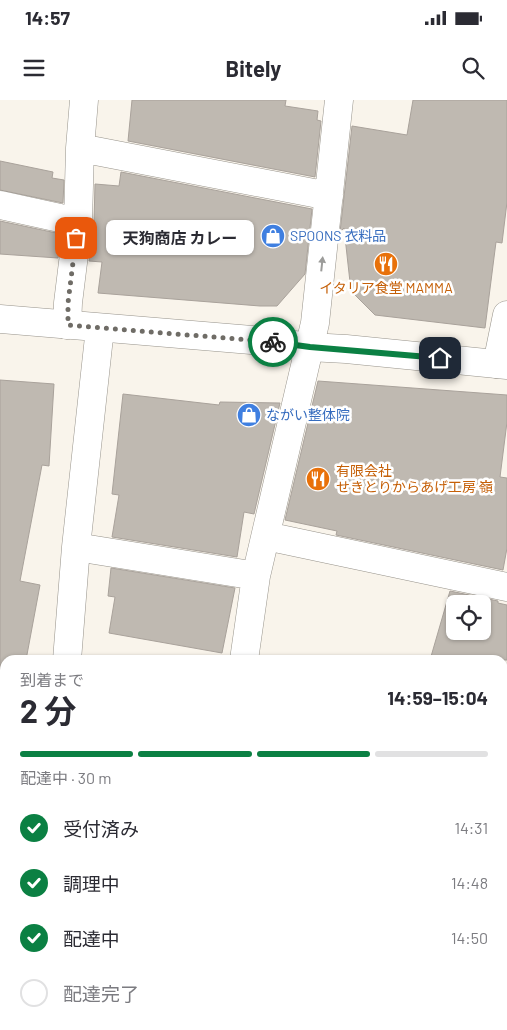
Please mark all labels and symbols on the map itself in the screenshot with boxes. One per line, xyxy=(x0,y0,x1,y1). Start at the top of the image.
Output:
pin xyxy=(55,217,97,259)
callout: 天狗商店 カレー xyxy=(106,220,254,256)
shop icon: SPOONS 衣料品 xyxy=(260,223,286,249)
place label: SPOONS 衣料品 xyxy=(290,227,386,244)
restaurant icon: イタリア食堂 MAMMA xyxy=(373,251,399,277)
one-way arrow xyxy=(318,256,326,272)
place label: イタリア食堂 MAMMA xyxy=(319,279,453,296)
courier xyxy=(248,317,298,367)
pin xyxy=(419,337,461,379)
shop icon: ながい整体院 xyxy=(236,402,262,428)
place label: ながい整体院 xyxy=(266,406,350,423)
place label: 有限会社 せきとりからあげ工房 嶺 xyxy=(336,462,493,495)
restaurant icon: 有限会社 せきとりからあげ工房 嶺 xyxy=(305,466,331,492)

